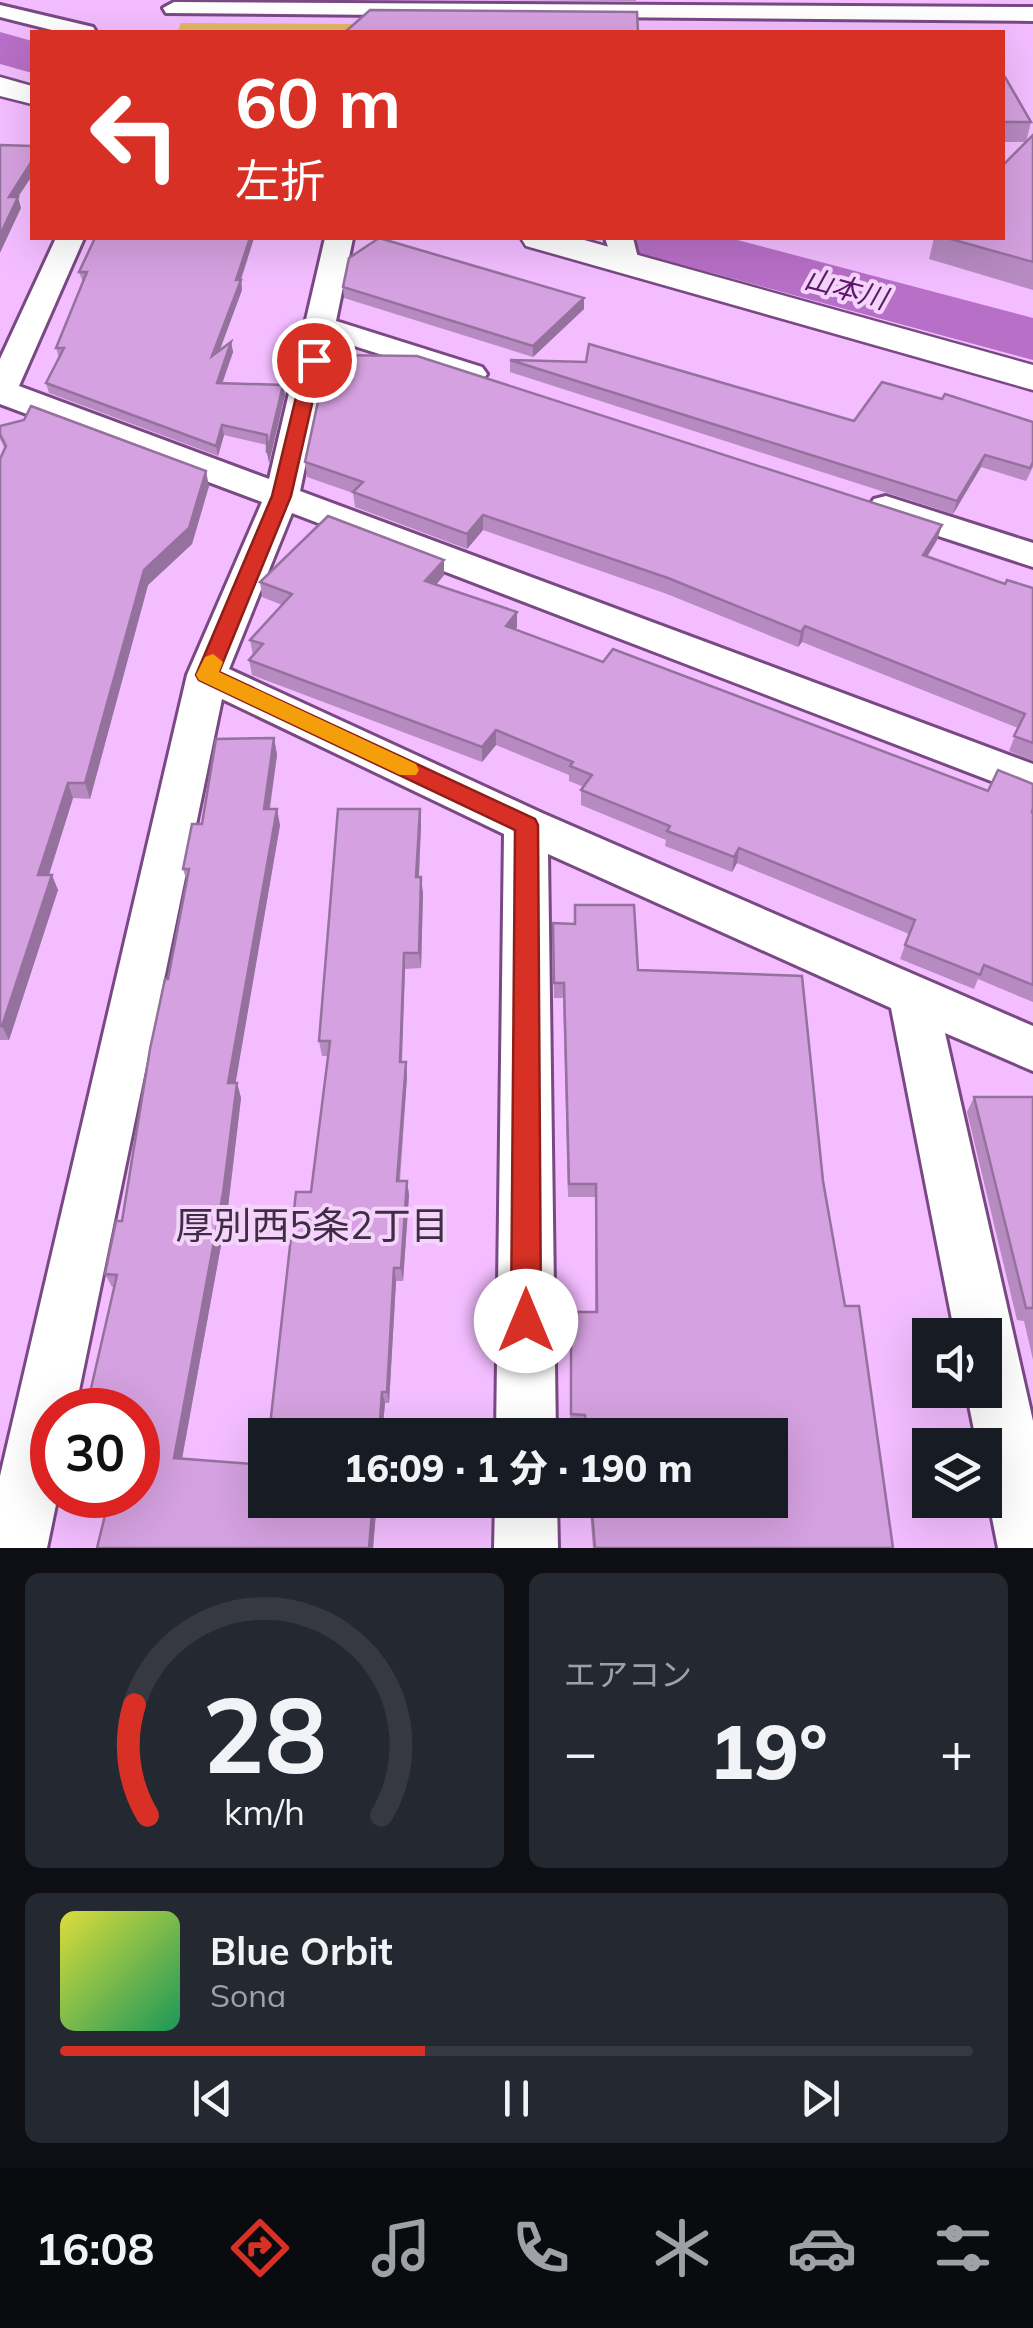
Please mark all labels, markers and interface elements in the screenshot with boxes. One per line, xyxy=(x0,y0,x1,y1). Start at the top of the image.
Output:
text: 60 m xyxy=(235,58,401,146)
icon: left xyxy=(70,70,200,200)
text: 左折 xyxy=(235,152,325,208)
water label: 山本川 xyxy=(801,260,894,317)
pin xyxy=(272,318,357,403)
icon: arrive xyxy=(287,333,342,388)
district label: 厚別西5条2丁目 xyxy=(175,1201,449,1249)
position arrow xyxy=(474,1269,578,1373)
map controls xyxy=(912,1318,1002,1518)
button: sound xyxy=(912,1318,1002,1408)
speed limit sign: 30 xyxy=(30,1388,160,1518)
button: layers xyxy=(912,1428,1002,1518)
text: 16:09 · 1 分 · 190 m xyxy=(343,1444,693,1492)
text: エアコン xyxy=(564,1654,692,1694)
text: 28 xyxy=(202,1668,327,1799)
text: 19° xyxy=(709,1704,828,1798)
text: − xyxy=(564,1717,597,1786)
text: + xyxy=(940,1717,973,1786)
text: km/h xyxy=(224,1789,305,1834)
text: Blue Orbit xyxy=(210,1927,393,1975)
text: Sona xyxy=(210,1975,286,2015)
icon: previous xyxy=(185,2071,240,2126)
icon: pause xyxy=(489,2071,544,2126)
icon: next xyxy=(793,2071,848,2126)
icon: directions xyxy=(225,2213,295,2283)
icon: music xyxy=(366,2213,436,2283)
icon: phone xyxy=(506,2213,576,2283)
icon: climate xyxy=(647,2213,717,2283)
icon: car xyxy=(787,2213,857,2283)
icon: filters xyxy=(928,2213,998,2283)
text: 16:08 xyxy=(35,2220,154,2276)

